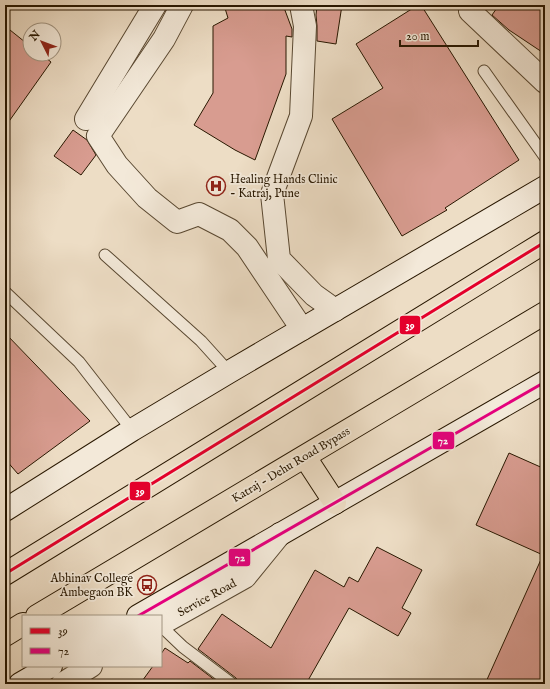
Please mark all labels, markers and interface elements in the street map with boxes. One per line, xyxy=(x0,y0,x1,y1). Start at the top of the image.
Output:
north arrow xyxy=(22,22,62,62)
scale bar xyxy=(400,22,478,48)
text: N xyxy=(26,27,44,45)
text: 20 m xyxy=(406,29,429,44)
place label: Healing Hands Clinic - Katraj, Pune xyxy=(230,172,338,201)
hospital icon: Healing Hands Clinic - Katraj, Pune xyxy=(205,175,227,197)
line badge: 39 xyxy=(399,315,421,335)
text: 39 xyxy=(406,319,415,333)
street label: Katraj - Dehu Road Bypass xyxy=(229,424,353,507)
line badge: 72 xyxy=(432,431,455,450)
text: 72 xyxy=(438,434,449,448)
line badge: 39 xyxy=(129,481,151,501)
text: 39 xyxy=(136,485,145,499)
line badge: 72 xyxy=(228,548,251,567)
text: 72 xyxy=(235,551,246,565)
place label: Abhinav College Ambegaon BK xyxy=(50,571,133,600)
bus stop icon: Abhinav College Ambegaon BK xyxy=(136,574,158,596)
street label: Service Road xyxy=(175,575,240,620)
legend xyxy=(22,615,162,667)
text: 39 xyxy=(58,624,68,639)
text: 72 xyxy=(58,644,70,659)

